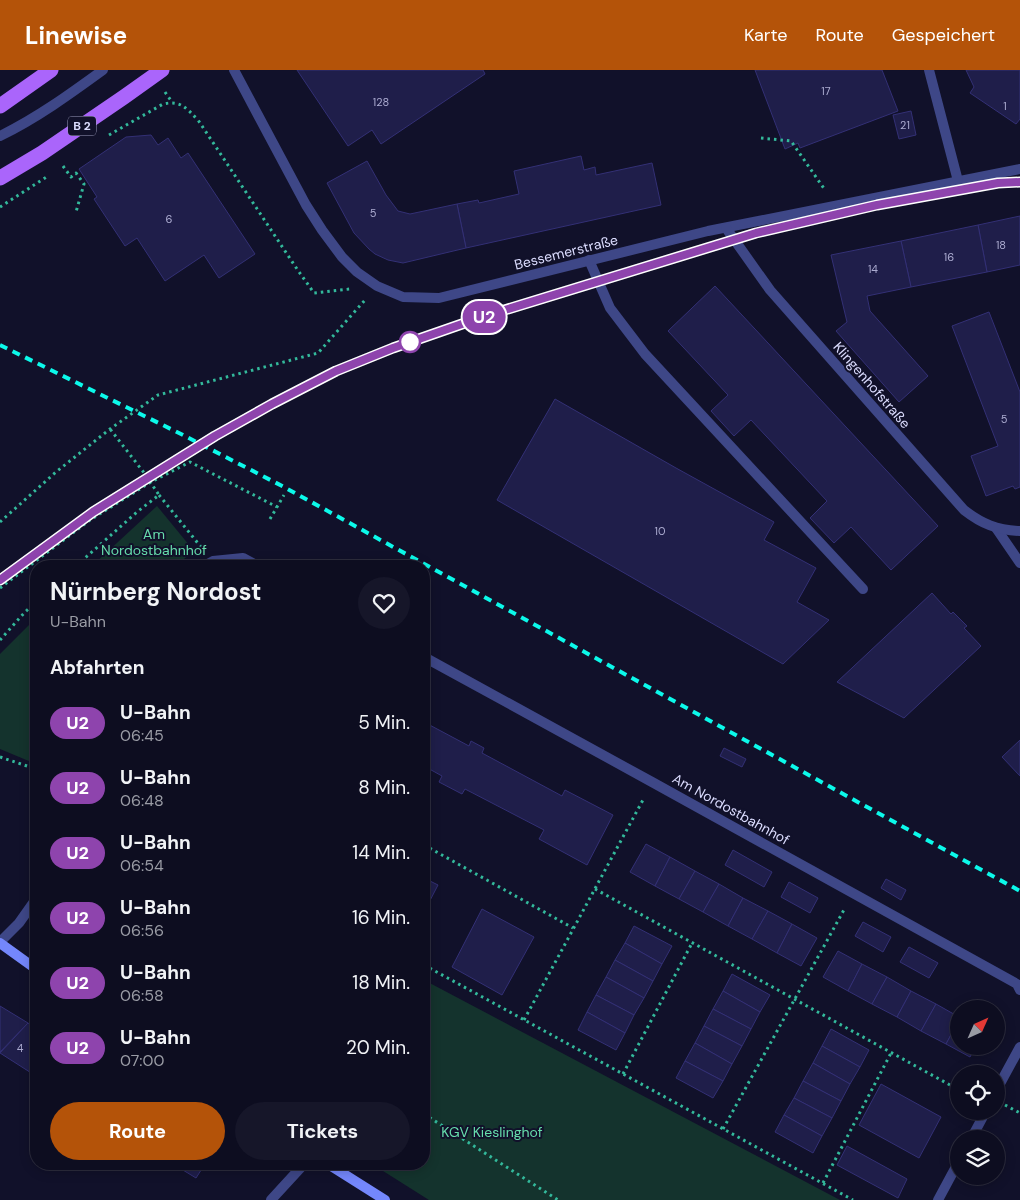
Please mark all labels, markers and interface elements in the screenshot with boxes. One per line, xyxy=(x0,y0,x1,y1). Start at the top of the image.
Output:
text: Linewise xyxy=(25,20,127,51)
text: Karte xyxy=(744,23,788,47)
text: Route xyxy=(816,23,864,47)
text: Gespeichert xyxy=(892,23,995,47)
house number: 17 xyxy=(821,84,831,98)
house number: 128 xyxy=(373,95,389,109)
house number: 1 xyxy=(1003,99,1007,113)
road number: B 2 xyxy=(68,116,96,136)
house number: 21 xyxy=(900,118,910,132)
house number: 5 xyxy=(370,206,377,220)
house number: 6 xyxy=(166,212,173,226)
street label: Bessemerstraße xyxy=(512,230,620,274)
house number: 18 xyxy=(996,238,1006,252)
house number: 16 xyxy=(944,250,954,264)
house number: 14 xyxy=(868,262,878,276)
line badge: U2 xyxy=(462,301,506,333)
text: U2 xyxy=(473,305,495,329)
unlabelled marker xyxy=(399,331,421,353)
street label: Klingenhofstraße xyxy=(829,338,915,432)
house number: 5 xyxy=(1001,412,1008,426)
house number: 10 xyxy=(655,524,665,538)
park label: Am Nordostbahnhof xyxy=(101,525,207,559)
text: Nürnberg Nordost xyxy=(50,576,261,607)
button: heart xyxy=(358,577,410,629)
text: U-Bahn xyxy=(50,611,106,632)
text: Abfahrten xyxy=(50,655,144,680)
text: U-Bahn xyxy=(120,700,191,725)
text: 5 Min. xyxy=(358,710,410,735)
text: U2 xyxy=(66,711,89,735)
text: 06:45 xyxy=(120,725,164,746)
text: U-Bahn xyxy=(120,765,191,790)
street label: Am Nordostbahnhof xyxy=(669,769,793,849)
text: 8 Min. xyxy=(358,775,410,800)
text: U2 xyxy=(66,776,89,800)
text: 06:48 xyxy=(120,790,164,811)
text: U-Bahn xyxy=(120,830,191,855)
text: 14 Min. xyxy=(352,840,410,865)
text: U2 xyxy=(66,841,89,865)
text: 06:54 xyxy=(120,855,164,876)
text: U-Bahn xyxy=(120,895,191,920)
text: 16 Min. xyxy=(352,905,410,930)
text: U2 xyxy=(66,906,89,930)
text: 06:56 xyxy=(120,920,164,941)
text: U-Bahn xyxy=(120,960,191,985)
text: 18 Min. xyxy=(352,970,410,995)
text: U2 xyxy=(66,971,89,995)
text: 06:58 xyxy=(120,985,164,1006)
north arrow xyxy=(950,1000,1005,1055)
map controls xyxy=(950,1000,1005,1185)
text: U-Bahn xyxy=(120,1025,191,1050)
text: 20 Min. xyxy=(346,1035,410,1060)
text: U2 xyxy=(66,1036,89,1060)
house number: 4 xyxy=(17,1041,24,1055)
text: 07:00 xyxy=(120,1050,164,1071)
button: locate xyxy=(950,1065,1005,1120)
button: Route xyxy=(50,1102,225,1160)
button: Tickets xyxy=(235,1102,410,1160)
park label: KGV Kieslinghof xyxy=(441,1123,543,1141)
button: layers xyxy=(950,1130,1005,1185)

